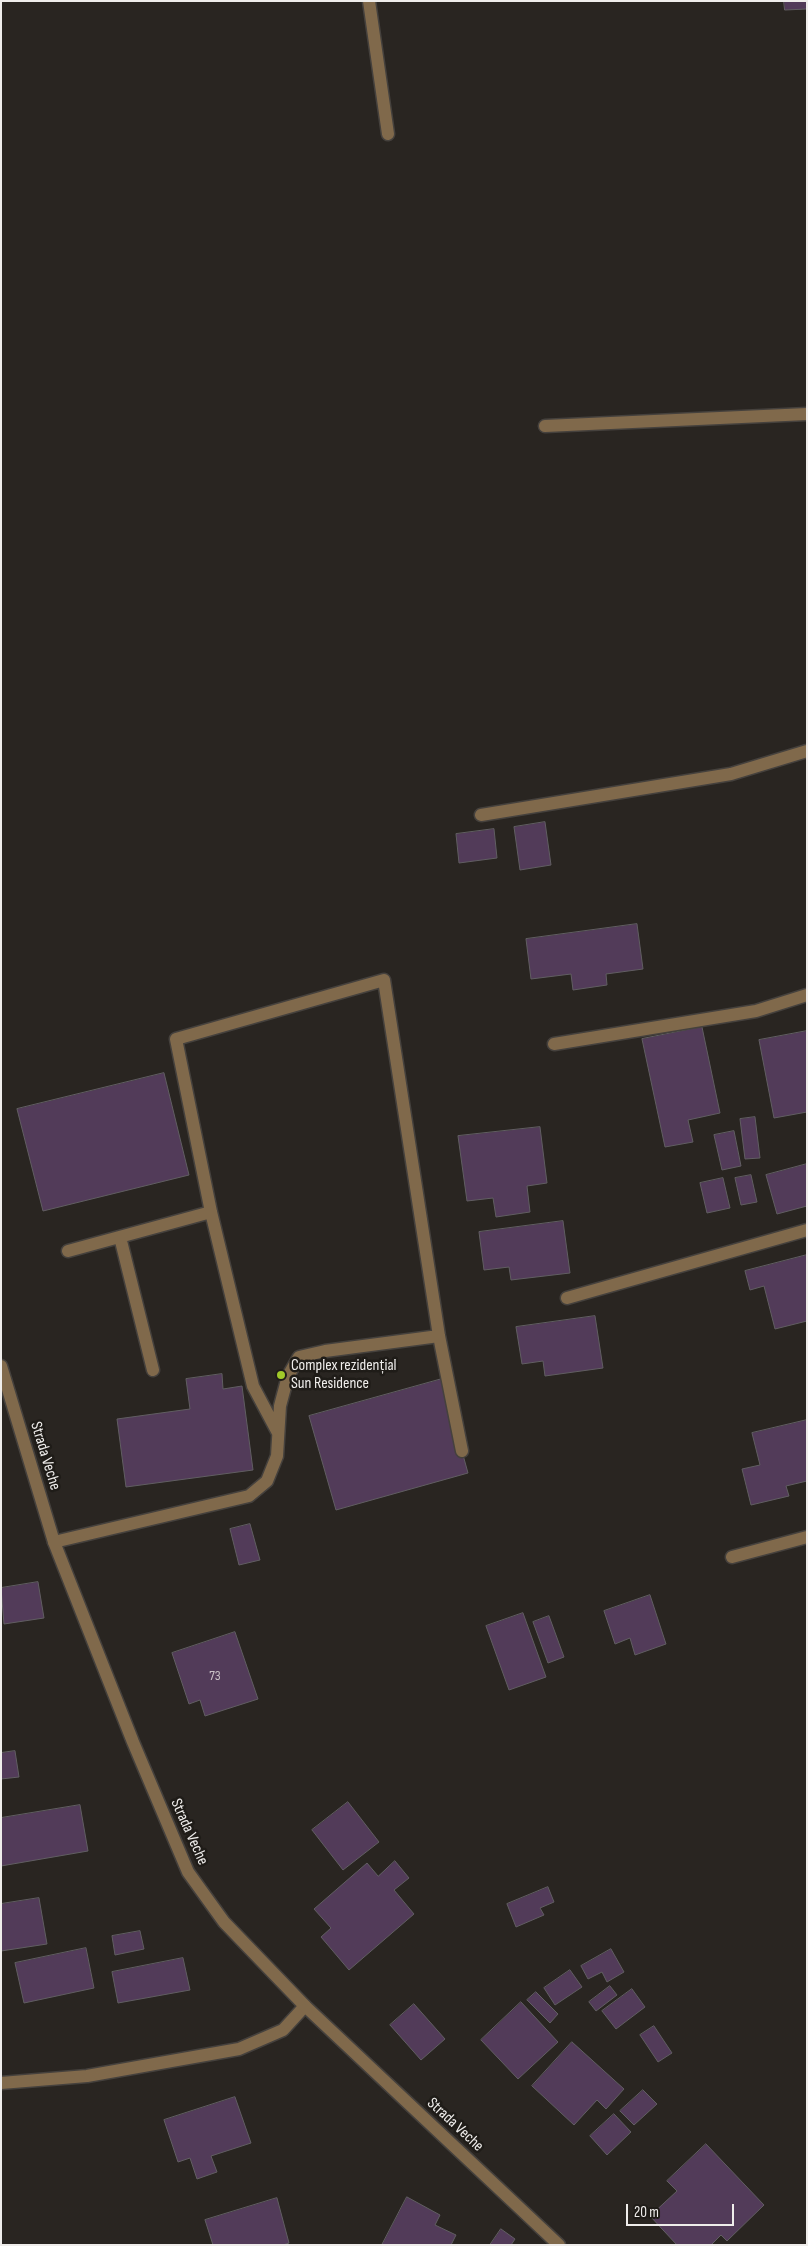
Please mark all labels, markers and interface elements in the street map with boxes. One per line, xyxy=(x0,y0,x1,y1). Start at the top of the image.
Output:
place label: Complex rezidențial Sun Residence xyxy=(291,1356,397,1394)
marker: Complex rezidențial Sun Residence xyxy=(275,1369,287,1381)
street label: Strada Veche xyxy=(26,1420,64,1492)
house number: 73 xyxy=(209,1668,221,1684)
street label: Strada Veche xyxy=(166,1796,212,1868)
street label: Strada Veche xyxy=(423,2094,487,2156)
scale bar xyxy=(628,2194,736,2226)
text: 20 m xyxy=(634,2203,659,2222)

